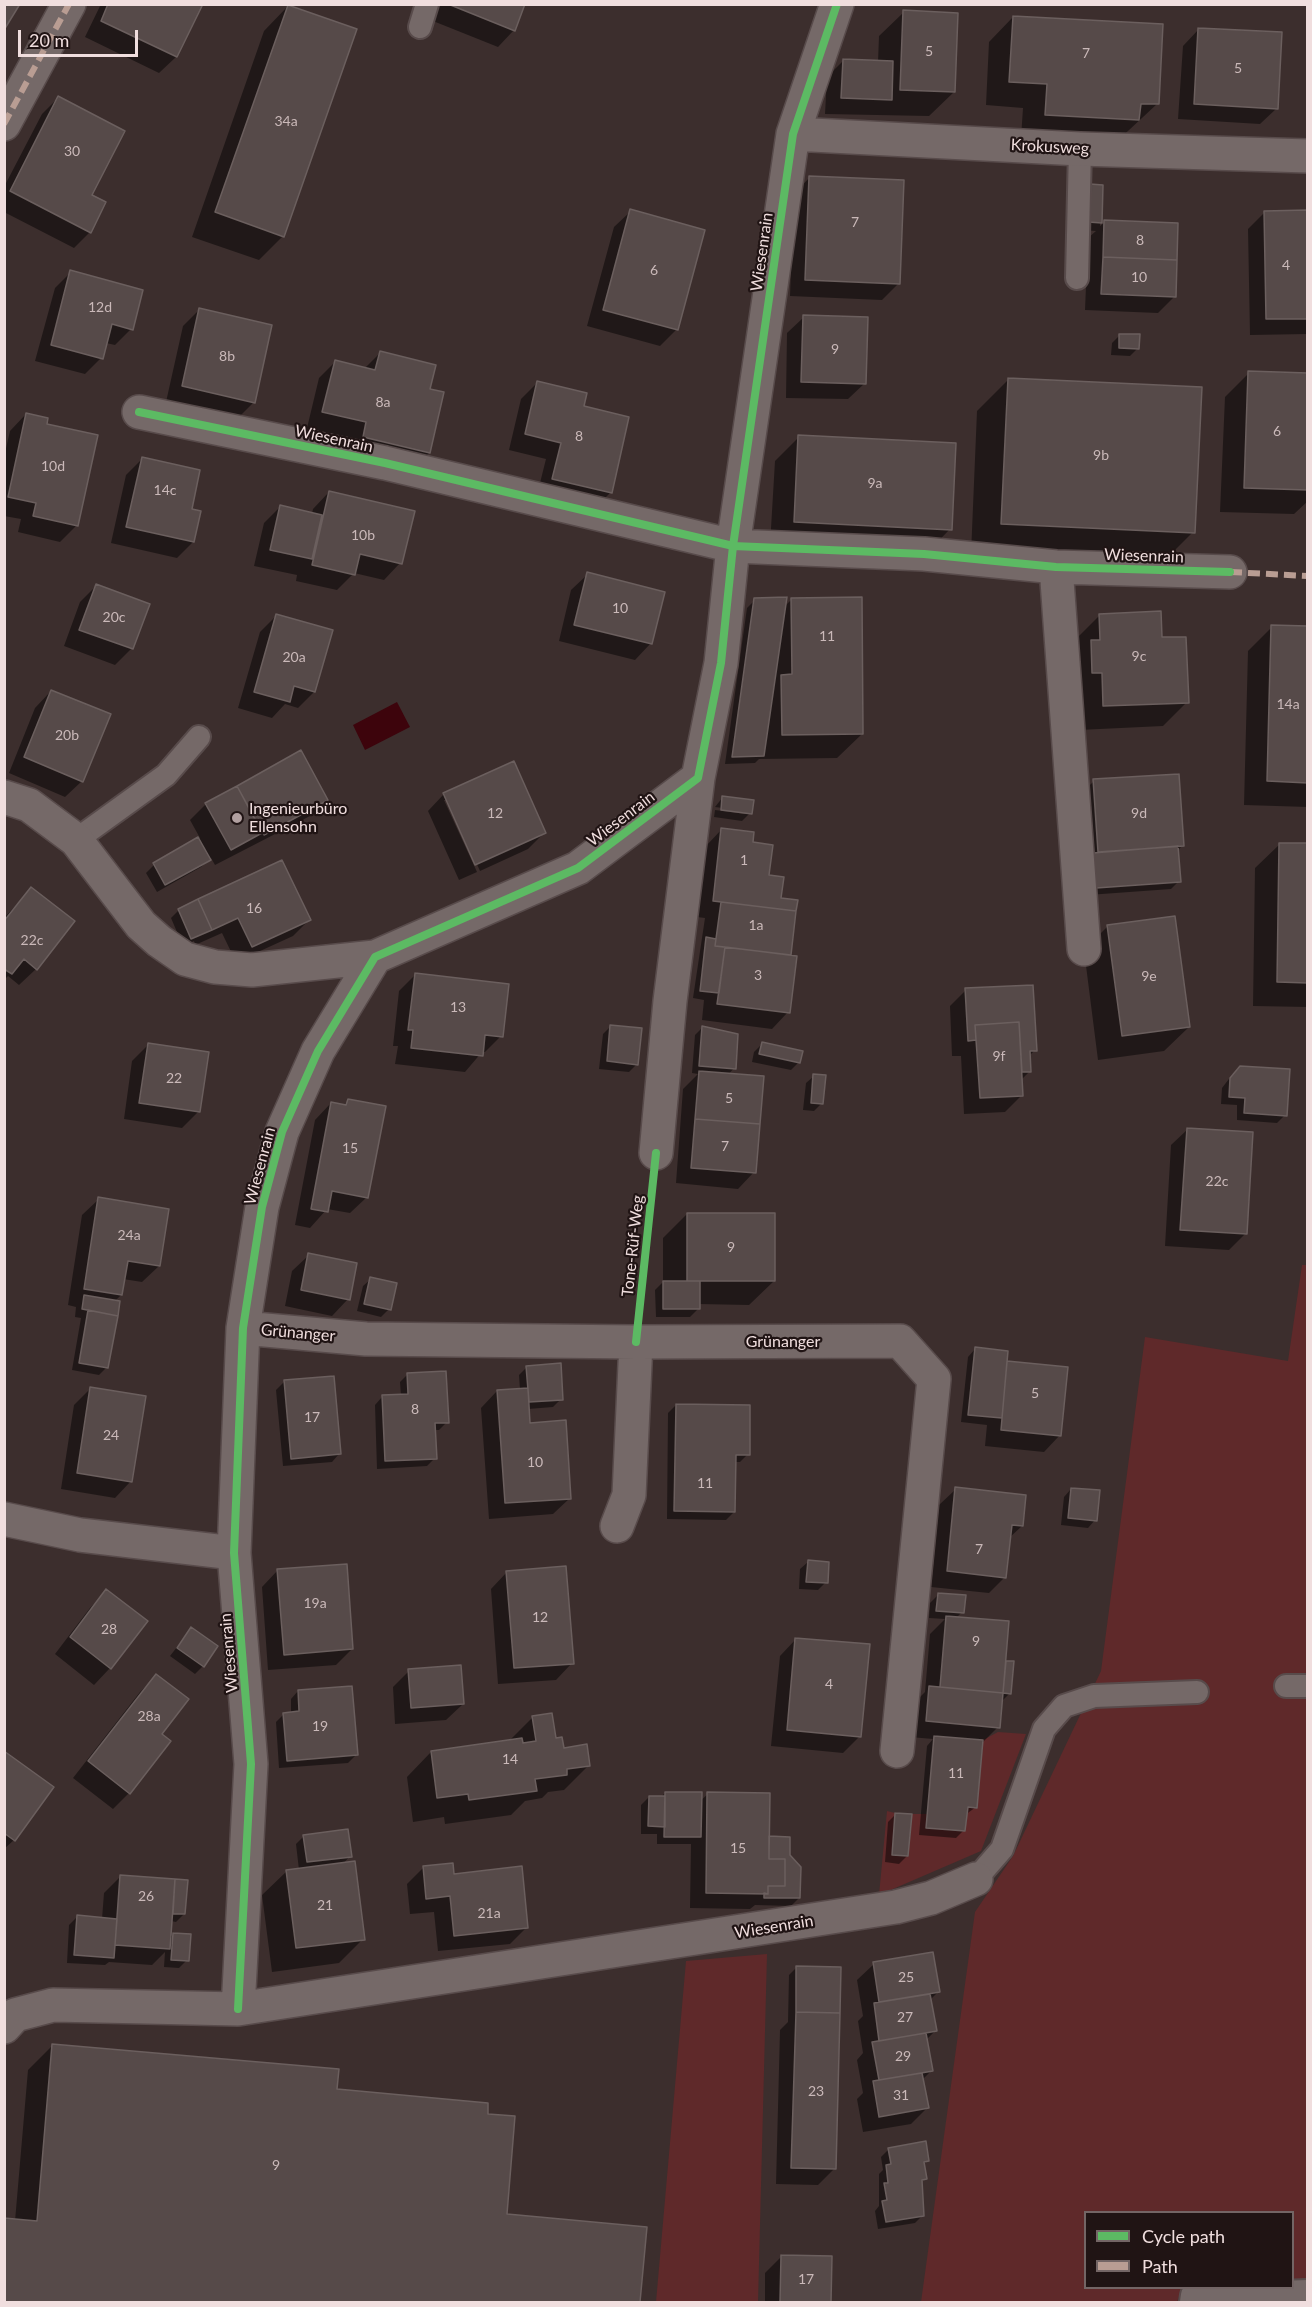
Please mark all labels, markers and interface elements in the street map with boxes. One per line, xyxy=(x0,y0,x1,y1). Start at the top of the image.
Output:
scale bar xyxy=(21,18,141,56)
text: 20 m xyxy=(29,29,69,51)
house number: 5 xyxy=(925,43,933,59)
house number: 7 xyxy=(1082,45,1090,61)
house number: 5 xyxy=(1234,60,1242,76)
house number: 34a xyxy=(274,113,298,129)
street label: Krokusweg xyxy=(1010,135,1090,159)
house number: 30 xyxy=(64,143,80,159)
street label: Wiesenrain xyxy=(747,211,777,293)
house number: 7 xyxy=(851,214,859,230)
house number: 8 xyxy=(1136,232,1144,248)
house number: 4 xyxy=(1282,257,1290,273)
house number: 6 xyxy=(650,262,658,278)
house number: 10 xyxy=(1131,269,1147,285)
house number: 12d xyxy=(88,299,112,315)
house number: 9 xyxy=(831,341,839,357)
house number: 8b xyxy=(219,348,235,364)
house number: 8a xyxy=(375,394,391,410)
street label: Wiesenrain xyxy=(293,421,375,457)
house number: 6 xyxy=(1273,423,1281,439)
house number: 8 xyxy=(575,428,583,444)
house number: 9b xyxy=(1093,447,1109,463)
house number: 10d xyxy=(41,458,65,474)
house number: 9a xyxy=(867,475,883,491)
house number: 14c xyxy=(154,482,176,498)
house number: 10b xyxy=(351,527,375,543)
street label: Wiesenrain xyxy=(1104,545,1184,567)
house number: 10 xyxy=(612,600,628,616)
house number: 20c xyxy=(103,609,125,625)
house number: 11 xyxy=(819,628,835,644)
house number: 9c xyxy=(1132,648,1146,664)
house number: 20a xyxy=(282,649,306,665)
house number: 14a xyxy=(1276,696,1300,712)
house number: 20b xyxy=(55,727,79,743)
street label: Wiesenrain xyxy=(583,787,659,851)
place label: Ingenieurbüro Ellensohn xyxy=(249,799,347,837)
house number: 12 xyxy=(487,805,503,821)
house number: 9d xyxy=(1131,805,1147,821)
marker: Ingenieurbüro Ellensohn xyxy=(230,811,244,825)
house number: 1 xyxy=(740,852,748,868)
house number: 16 xyxy=(246,900,262,916)
house number: 1a xyxy=(748,917,764,933)
house number: 22c xyxy=(21,932,43,948)
house number: 3 xyxy=(754,967,762,983)
house number: 9e xyxy=(1141,968,1157,984)
house number: 13 xyxy=(450,999,466,1015)
house number: 9f xyxy=(992,1048,1006,1064)
house number: 22 xyxy=(166,1070,182,1086)
house number: 5 xyxy=(725,1090,733,1106)
street label: Wiesenrain xyxy=(240,1125,280,1207)
house number: 7 xyxy=(721,1138,729,1154)
house number: 15 xyxy=(342,1140,358,1156)
house number: 22c xyxy=(1206,1173,1228,1189)
street label: Tone-Rüf-Weg xyxy=(618,1194,648,1298)
house number: 24a xyxy=(117,1227,141,1243)
house number: 9 xyxy=(727,1239,735,1255)
street label: Grünanger xyxy=(260,1320,336,1346)
street label: Grünanger xyxy=(746,1332,820,1352)
house number: 5 xyxy=(1031,1385,1039,1401)
house number: 8 xyxy=(411,1401,419,1417)
house number: 17 xyxy=(304,1409,320,1425)
house number: 24 xyxy=(103,1427,119,1443)
house number: 10 xyxy=(527,1454,543,1470)
house number: 11 xyxy=(697,1475,713,1491)
house number: 7 xyxy=(975,1541,983,1557)
house number: 19a xyxy=(303,1595,327,1611)
house number: 12 xyxy=(532,1609,548,1625)
street label: Wiesenrain xyxy=(216,1613,242,1693)
house number: 28 xyxy=(101,1621,117,1637)
house number: 9 xyxy=(972,1633,980,1649)
house number: 4 xyxy=(825,1676,833,1692)
house number: 28a xyxy=(137,1708,161,1724)
house number: 19 xyxy=(312,1718,328,1734)
house number: 14 xyxy=(502,1751,518,1767)
house number: 11 xyxy=(948,1765,964,1781)
house number: 15 xyxy=(730,1840,746,1856)
house number: 26 xyxy=(138,1888,154,1904)
house number: 21 xyxy=(317,1897,333,1913)
house number: 21a xyxy=(477,1905,501,1921)
street label: Wiesenrain xyxy=(733,1911,815,1943)
house number: 25 xyxy=(898,1969,914,1985)
house number: 27 xyxy=(897,2009,913,2025)
house number: 29 xyxy=(895,2048,911,2064)
house number: 23 xyxy=(808,2083,824,2099)
house number: 31 xyxy=(893,2087,909,2103)
house number: 9 xyxy=(272,2157,280,2173)
legend xyxy=(1084,2211,1294,2289)
text: Cycle path xyxy=(1142,2225,1225,2247)
text: Path xyxy=(1142,2255,1178,2277)
house number: 17 xyxy=(798,2271,814,2287)

